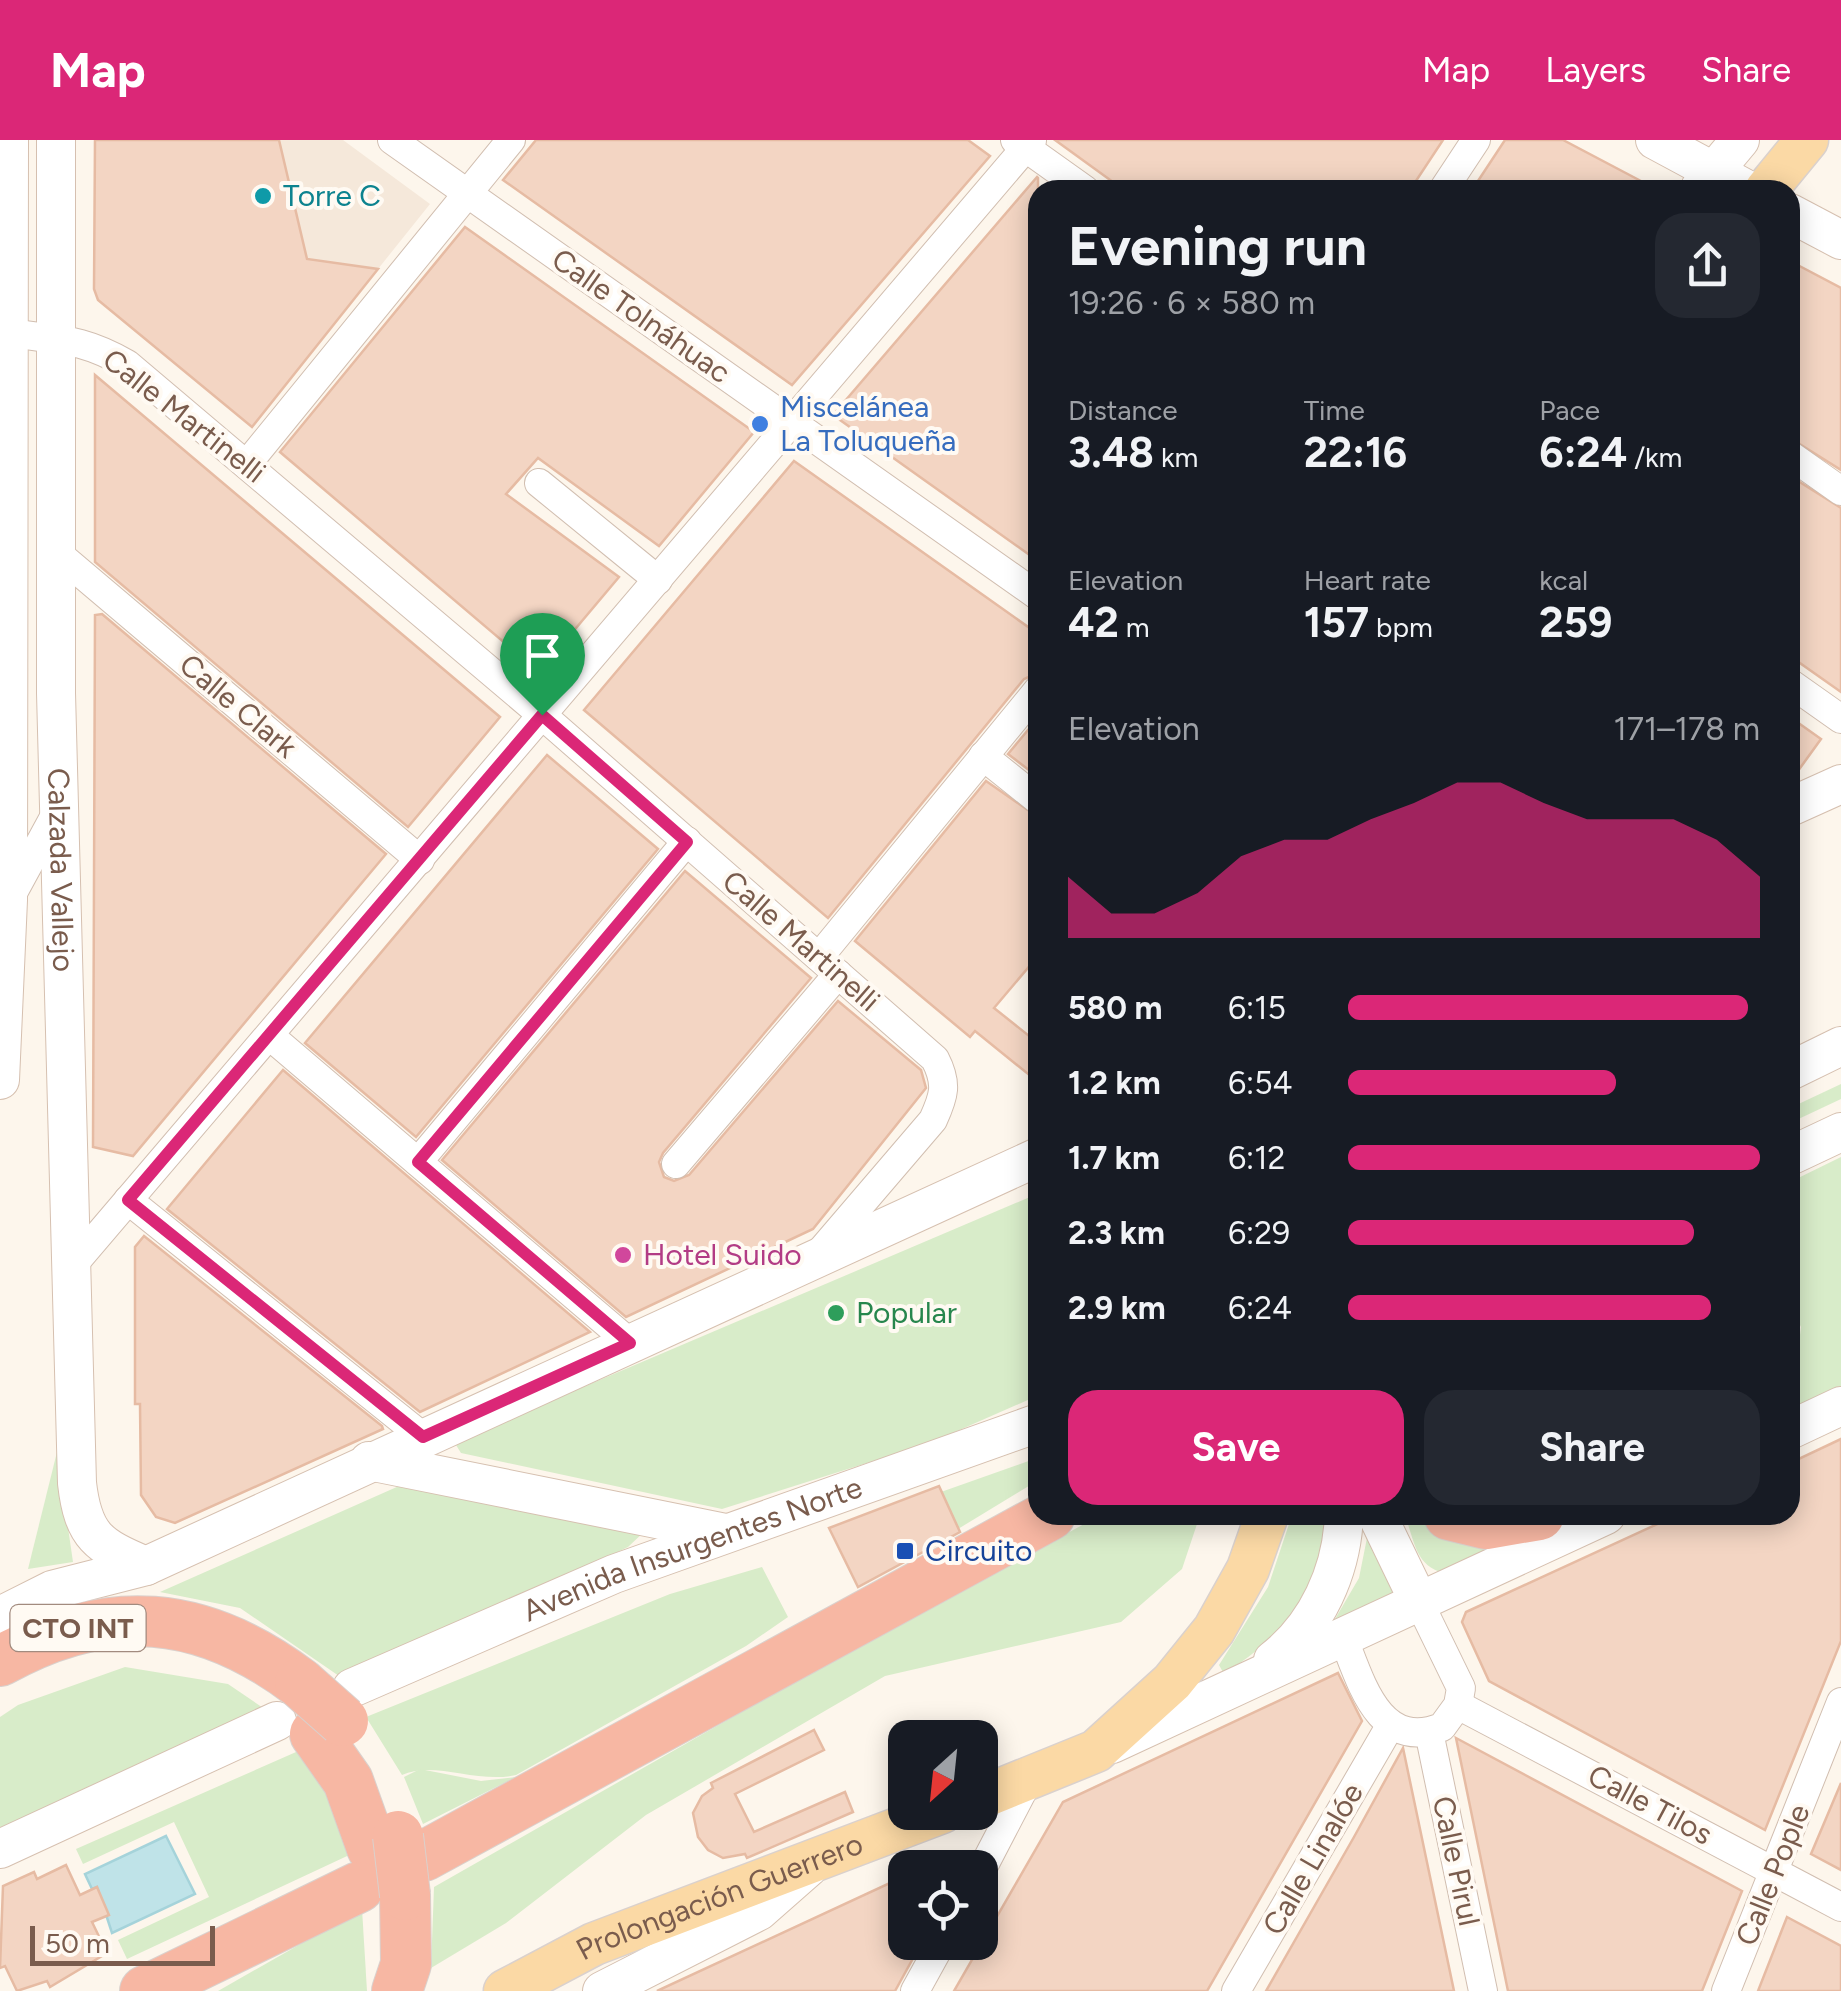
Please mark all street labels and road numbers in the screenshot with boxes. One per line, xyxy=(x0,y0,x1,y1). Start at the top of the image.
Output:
street label: Calle Tolnáhuac xyxy=(545,240,738,391)
street label: Calle Martinelli xyxy=(96,341,273,491)
street label: Calle Clark xyxy=(172,646,305,766)
street label: Calzada Vallejo xyxy=(40,767,82,972)
street label: Calle Martinelli xyxy=(715,862,888,1019)
street label: Avenida Insurgentes Norte xyxy=(517,1468,867,1629)
road number: CTO INT xyxy=(10,1605,146,1651)
street label: Calle Tilos xyxy=(1582,1756,1719,1853)
street label: Calle Linalóe xyxy=(1254,1776,1371,1941)
street label: Calle Pirul xyxy=(1425,1793,1488,1929)
street label: Calle Pople xyxy=(1727,1799,1818,1951)
street label: Prolongación Guerrero xyxy=(570,1825,868,1968)

